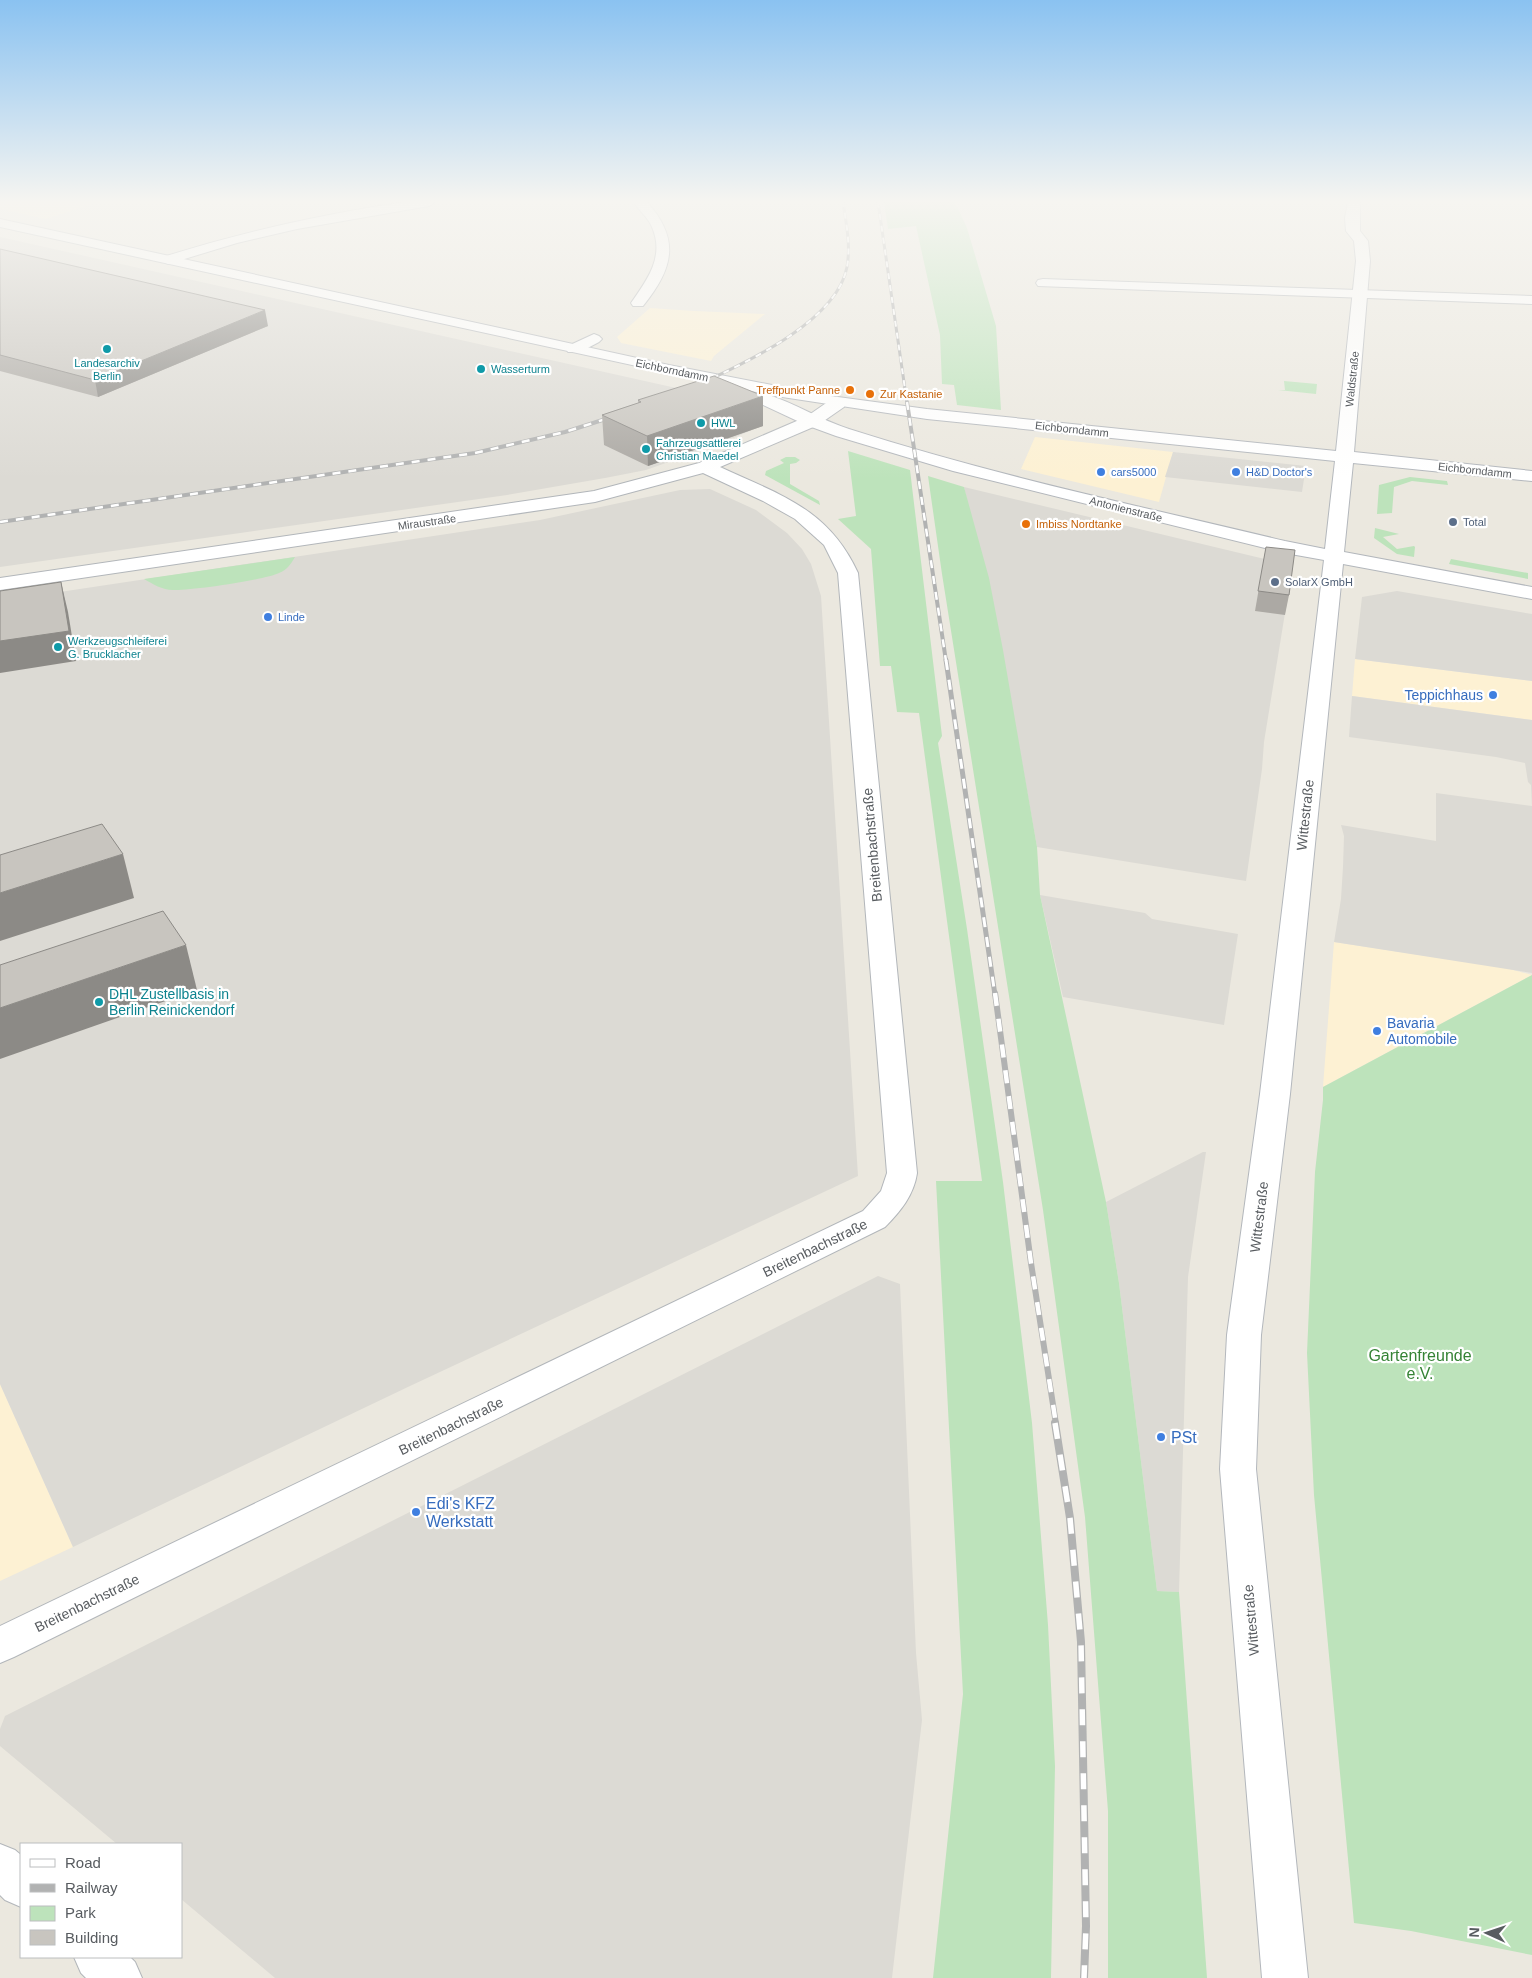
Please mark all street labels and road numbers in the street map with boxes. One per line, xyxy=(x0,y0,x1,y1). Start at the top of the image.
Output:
street label: Waldstraße xyxy=(1343,351,1361,407)
street label: Eichborndamm xyxy=(635,356,709,384)
street label: Eichborndamm xyxy=(1035,419,1109,439)
street label: Eichborndamm xyxy=(1438,460,1512,480)
street label: Antonienstraße xyxy=(1088,494,1164,524)
street label: Miraustraße xyxy=(397,512,457,532)
street label: Wittestraße xyxy=(1293,778,1317,851)
street label: Breitenbachstraße xyxy=(859,787,885,903)
street label: Wittestraße xyxy=(1247,1180,1271,1253)
street label: Breitenbachstraße xyxy=(760,1216,870,1280)
street label: Breitenbachstraße xyxy=(396,1394,506,1458)
street label: Breitenbachstraße xyxy=(32,1571,142,1635)
street label: Wittestraße xyxy=(1240,1583,1262,1656)

